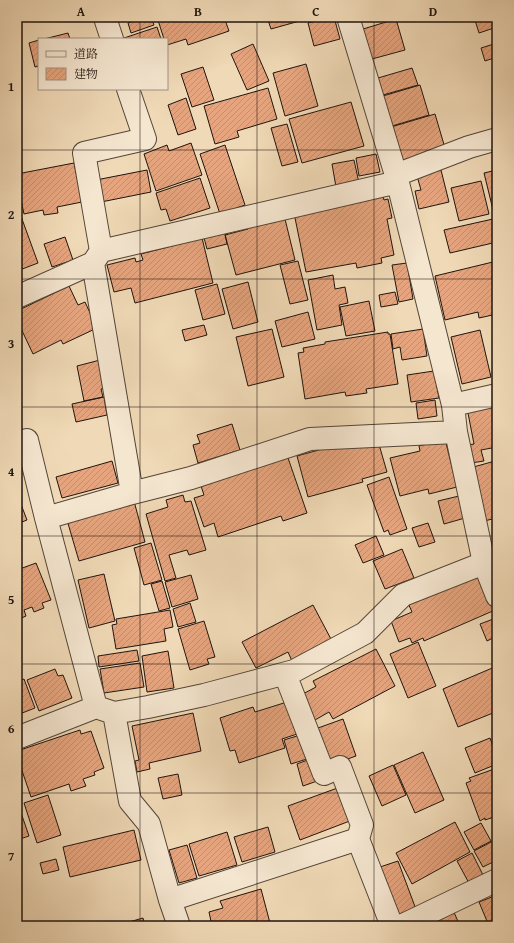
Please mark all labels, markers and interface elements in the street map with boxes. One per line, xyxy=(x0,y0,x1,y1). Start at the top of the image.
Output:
text: A xyxy=(77,2,86,21)
text: B xyxy=(194,2,202,21)
text: C xyxy=(312,2,320,21)
text: D xyxy=(429,2,437,21)
legend xyxy=(38,38,168,90)
text: 道路 xyxy=(74,45,98,62)
text: 建物 xyxy=(74,65,98,82)
text: 1 xyxy=(8,77,14,96)
text: 2 xyxy=(8,205,15,224)
text: 3 xyxy=(8,334,14,353)
text: 4 xyxy=(8,462,15,481)
text: 5 xyxy=(8,590,15,609)
text: 6 xyxy=(8,719,15,738)
text: 7 xyxy=(8,847,15,866)

